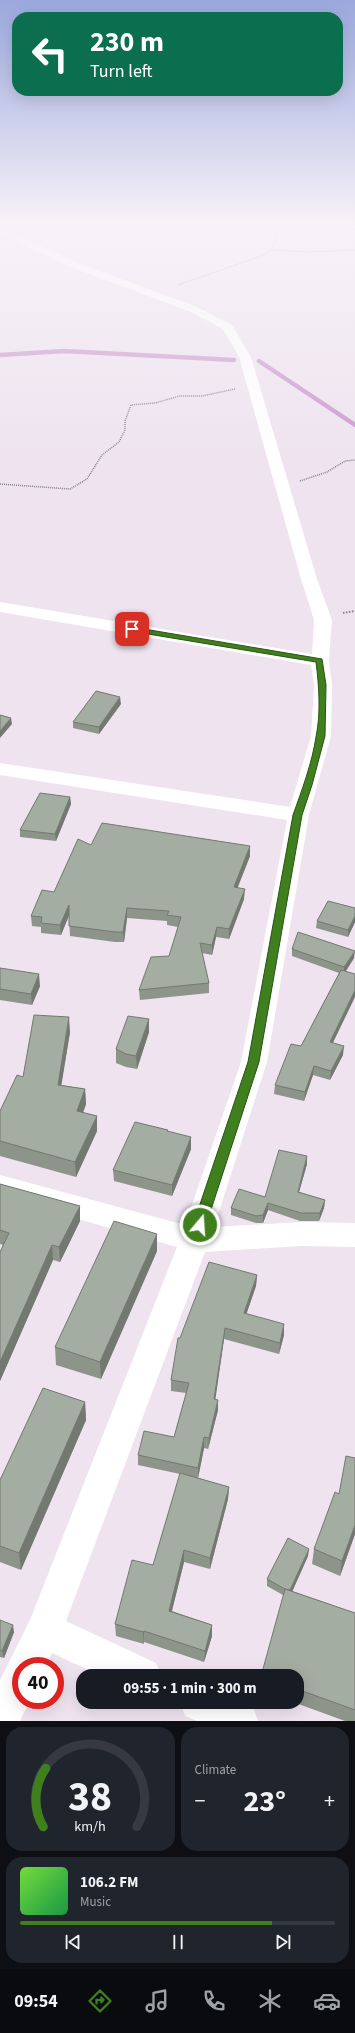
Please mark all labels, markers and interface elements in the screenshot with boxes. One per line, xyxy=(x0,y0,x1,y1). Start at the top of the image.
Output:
text: 230 m xyxy=(90,22,164,62)
icon: left xyxy=(24,28,76,80)
text: Turn left xyxy=(90,59,152,84)
pin xyxy=(115,612,149,646)
icon: arrive xyxy=(121,618,143,640)
position arrow xyxy=(179,1204,221,1246)
speed limit sign: 40 xyxy=(12,1657,64,1709)
text: 09:55 · 1 min · 300 m xyxy=(123,1678,257,1699)
text: Climate xyxy=(195,1761,236,1779)
text: 38 xyxy=(68,1767,112,1827)
text: 23° xyxy=(243,1780,286,1823)
text: − xyxy=(195,1785,205,1817)
text: + xyxy=(324,1785,335,1817)
text: km/h xyxy=(74,1816,106,1837)
text: 106.2 FM xyxy=(80,1872,138,1893)
text: Music xyxy=(80,1893,111,1911)
icon: previous xyxy=(62,1931,84,1953)
icon: pause xyxy=(167,1931,189,1953)
icon: next xyxy=(272,1931,294,1953)
icon: directions xyxy=(86,1987,114,2015)
icon: music xyxy=(143,1987,171,2015)
icon: phone xyxy=(200,1987,228,2015)
icon: climate xyxy=(256,1987,284,2015)
icon: car xyxy=(313,1987,341,2015)
text: 09:54 xyxy=(14,1989,58,2014)

